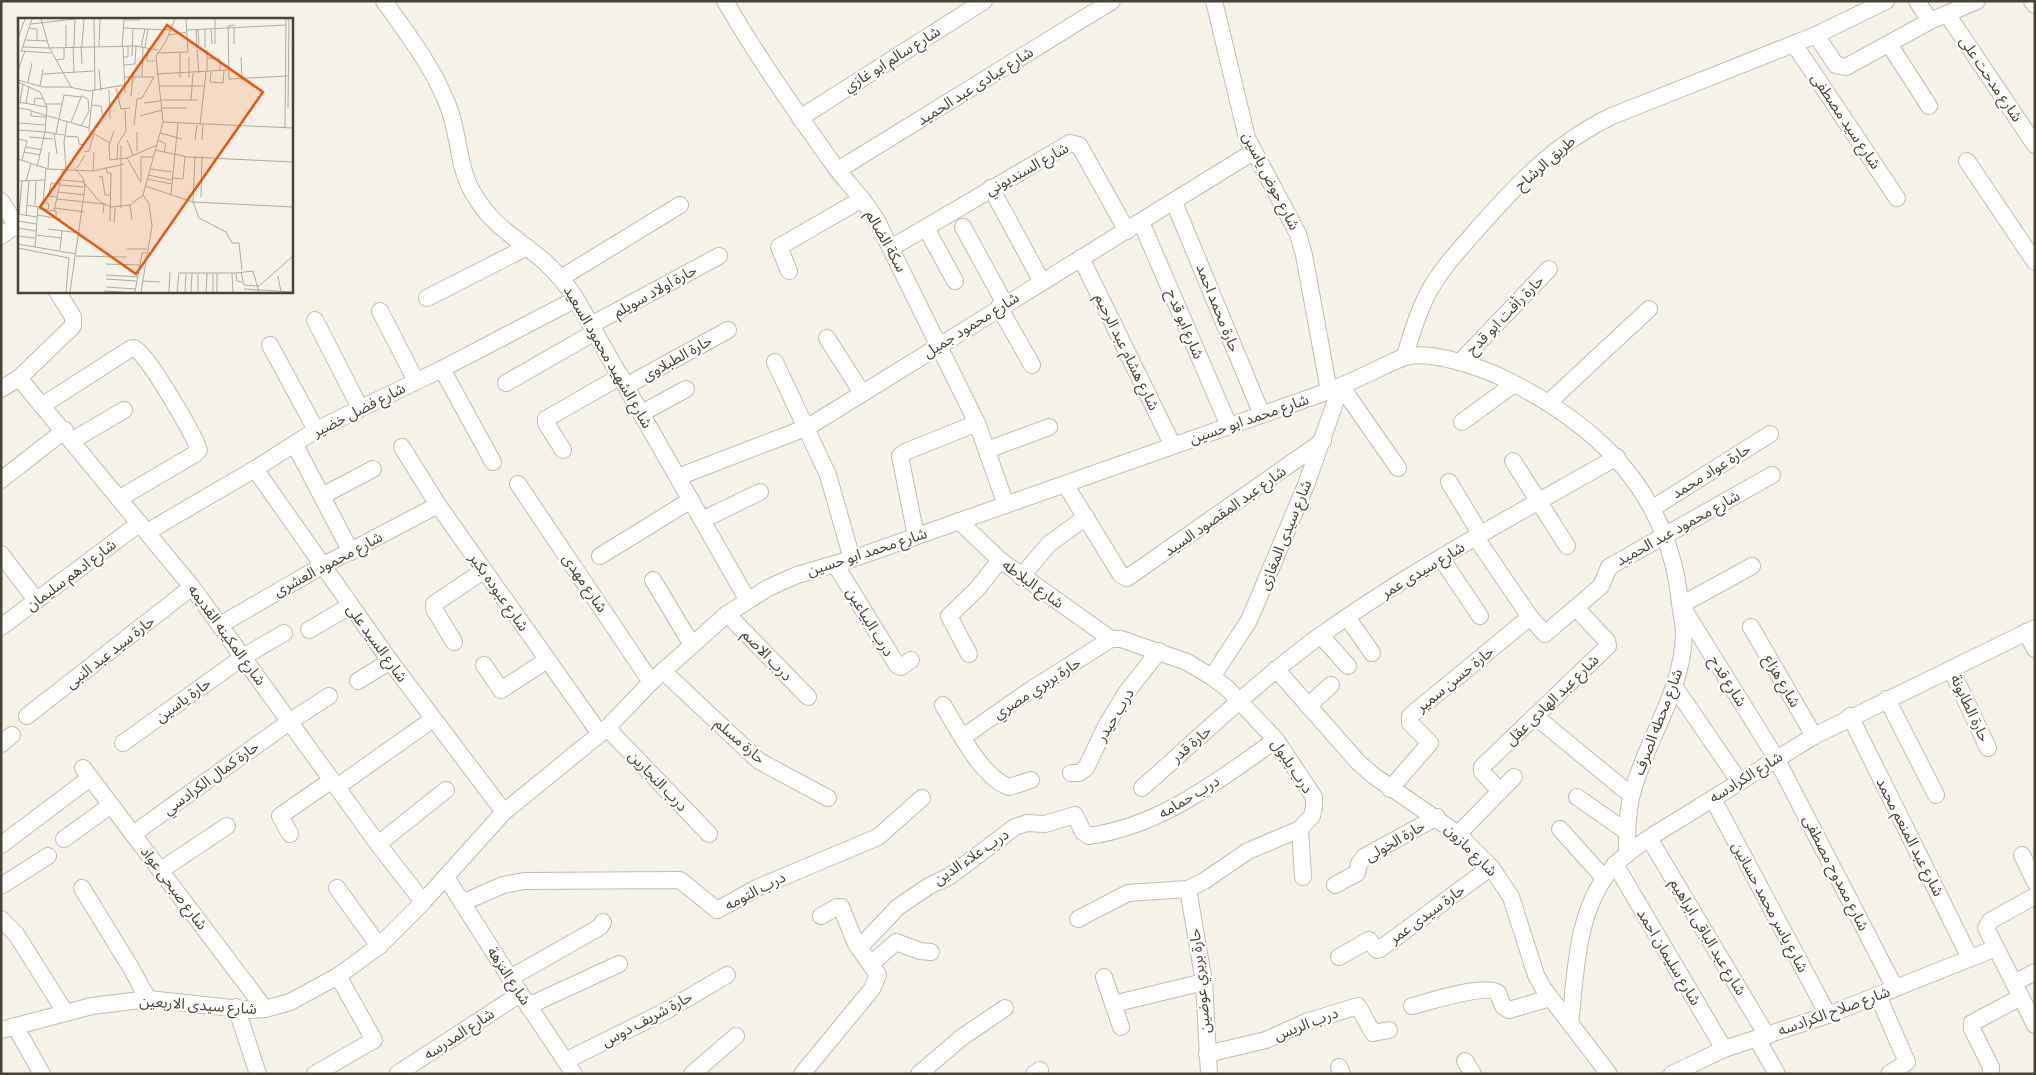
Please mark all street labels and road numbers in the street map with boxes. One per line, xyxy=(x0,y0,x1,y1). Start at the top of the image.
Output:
street label: شارع سالم ابو غازي xyxy=(840,21,945,98)
street label: شارع مدحت على xyxy=(1953,32,2027,127)
street label: شارع عبادى عبد الحميد xyxy=(913,42,1038,132)
street label: شارع سيد مصطفى xyxy=(1805,69,1886,174)
street label: شارع حوض ياسين xyxy=(1236,128,1305,235)
street label: طريق الرشاح xyxy=(1511,131,1581,196)
street label: شارع السنديوني xyxy=(982,138,1073,202)
street label: سكة الضالم xyxy=(860,206,911,276)
street label: حارة اولاد سويلم xyxy=(610,260,701,323)
street label: حارة محمد احمد xyxy=(1190,261,1245,356)
street label: حارة رأفت ابو قدح xyxy=(1462,271,1550,361)
street label: شارع الشهيد محمود السعيد xyxy=(557,282,657,433)
street label: شارع ابو قدح xyxy=(1159,286,1209,363)
street label: شارع محمود جميل xyxy=(919,287,1024,364)
street label: شارع هشام عبد الرحيم xyxy=(1088,290,1164,415)
street label: حارة الطبلاوى xyxy=(638,330,716,386)
street label: شارع فضل خضير xyxy=(308,378,410,444)
street label: شارع محمد ابو حسين xyxy=(1187,389,1312,451)
street label: حارة عواد محمد xyxy=(1668,439,1755,504)
street label: شارع عبد المقصود السيد xyxy=(1160,461,1291,562)
street label: شارع سيدى المغازى xyxy=(1254,477,1318,594)
street label: شارع محمود عبد الحميد xyxy=(1613,486,1745,572)
street label: شارع محمد ابو حسين xyxy=(804,523,930,583)
street label: شارع محمود العشرى xyxy=(270,527,387,603)
street label: شارع ادهم سليمان xyxy=(22,534,122,617)
street label: شارع سيدى عمر xyxy=(1377,537,1470,605)
street label: شارع عبوده بكير xyxy=(462,548,534,637)
street label: شارع مهدى xyxy=(556,550,612,618)
street label: شارع البلاطه xyxy=(997,555,1068,615)
street label: شارع المكينه القديمه xyxy=(182,580,271,691)
street label: درب البياعين xyxy=(841,584,898,661)
street label: شارع السيد على xyxy=(340,600,412,688)
street label: حارة سيد عبد النبى xyxy=(61,611,159,694)
street label: درب الاصم xyxy=(737,625,797,686)
street label: حارة حسن سمير xyxy=(1411,641,1499,718)
street label: شارع عبد الهادى عقل xyxy=(1501,650,1605,751)
street label: شارع هزاع xyxy=(1757,651,1805,712)
street label: حارة بربري مصري xyxy=(989,652,1086,725)
street label: شارع قدح xyxy=(1703,652,1752,712)
street label: شارع محطه الصرف xyxy=(1628,666,1689,779)
street label: حارة الطابونة xyxy=(1945,671,1994,745)
street label: حارة ياسين xyxy=(151,673,216,728)
street label: درب حيدر xyxy=(1091,685,1139,747)
street label: حارة مسلم xyxy=(710,714,770,769)
street label: حارة قدر xyxy=(1166,721,1216,768)
street label: درب بلبول xyxy=(1266,735,1318,798)
street label: حارة كمال الكرادسي xyxy=(159,736,264,821)
street label: درب النجارين xyxy=(623,746,692,817)
street label: شارع الكرادسه xyxy=(1706,746,1788,809)
street label: درب حمامه xyxy=(1155,771,1224,824)
street label: شارع عبد المنعم محمد xyxy=(1870,774,1949,901)
street label: شارع ممدوح مصطفى xyxy=(1796,812,1874,935)
street label: حارة الخولى xyxy=(1361,816,1429,867)
street label: شارع مازون xyxy=(1439,819,1502,882)
street label: درب علاء الدين xyxy=(929,824,1013,890)
street label: شارع ياسر محمد حسانين xyxy=(1725,838,1813,977)
street label: شارع صبحى عواد xyxy=(134,842,212,935)
street label: درب التومه xyxy=(721,867,789,916)
street label: شارع عبد الباقى ابراهيم xyxy=(1663,875,1751,1000)
street label: حارة سيدى عمر xyxy=(1384,880,1470,950)
street label: شارع سليمان احمد xyxy=(1631,905,1706,1010)
street label: حارة بربري عوضين xyxy=(1185,927,1217,1035)
street label: شارع النزهة xyxy=(481,943,536,1010)
street label: شارع صلاح الكرادسه xyxy=(1775,981,1894,1042)
street label: حارة شريف دوس xyxy=(598,987,697,1052)
street label: شارع سيدى الاربعين xyxy=(138,991,258,1021)
street label: درب الريس xyxy=(1271,1003,1341,1046)
street label: شارع المدرسه xyxy=(420,1004,499,1066)

